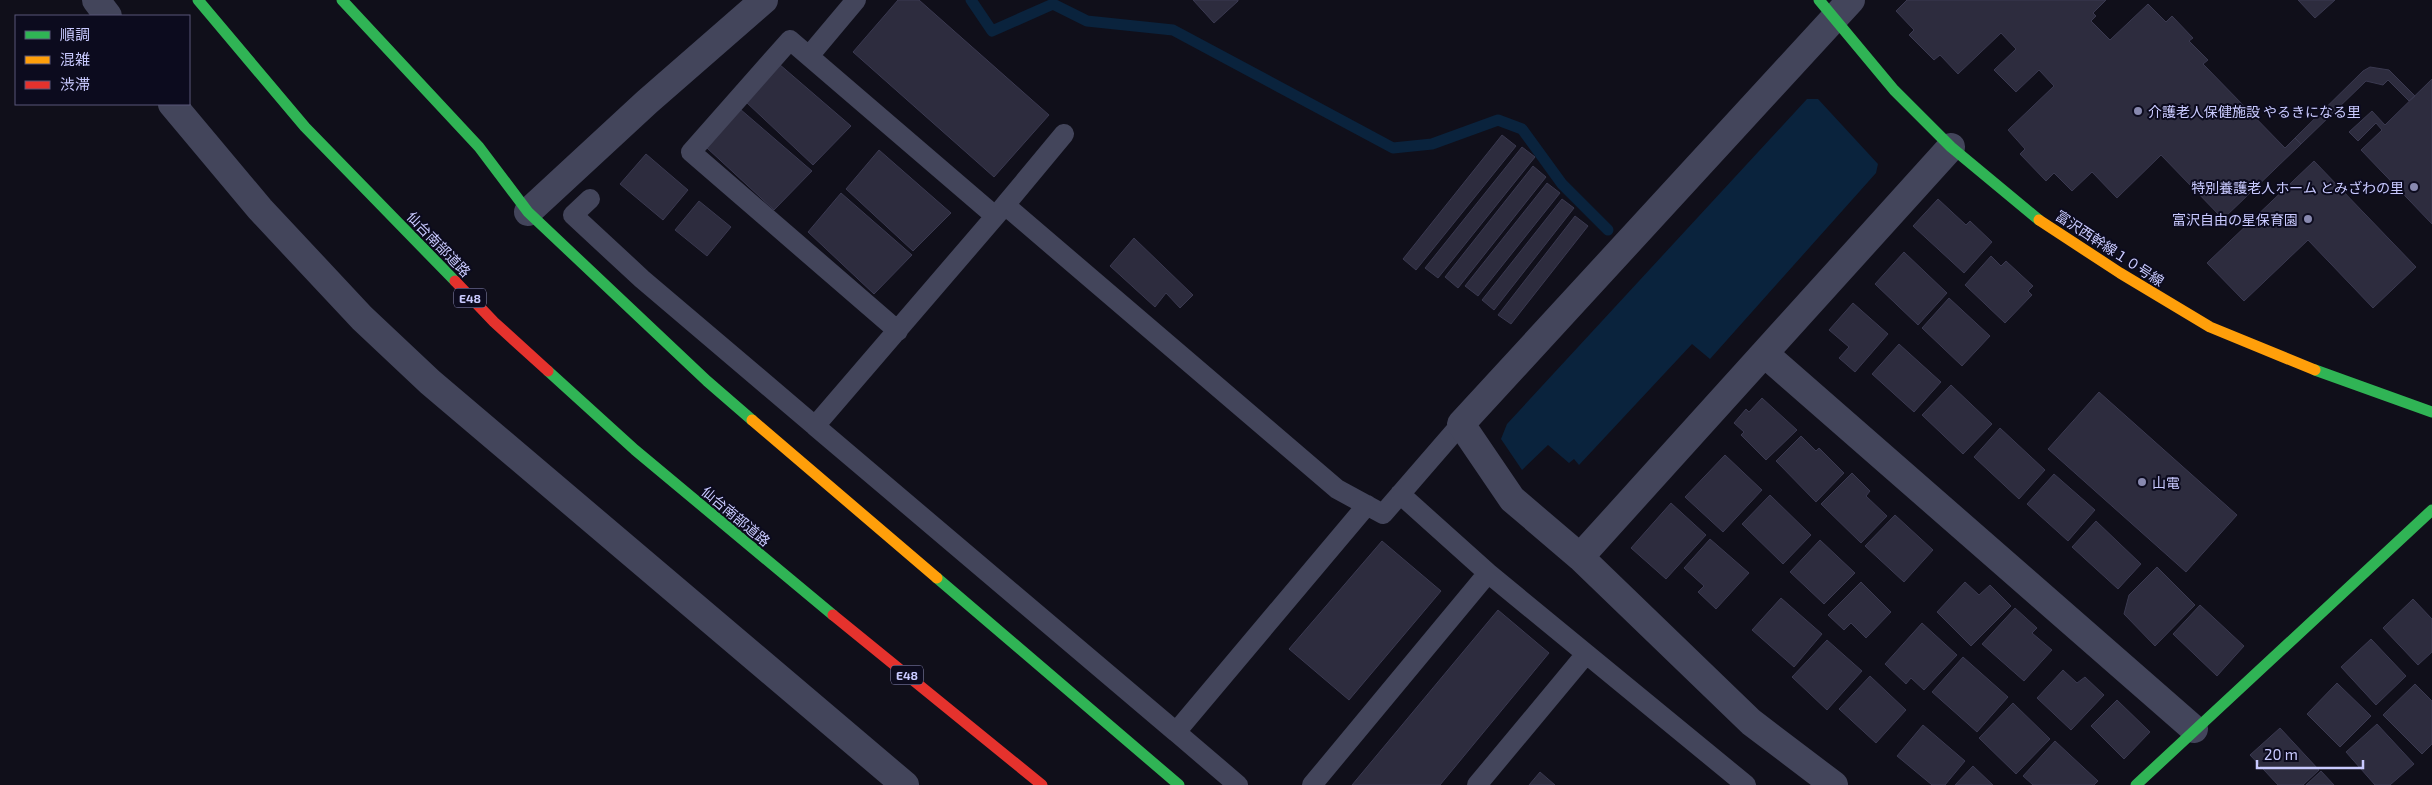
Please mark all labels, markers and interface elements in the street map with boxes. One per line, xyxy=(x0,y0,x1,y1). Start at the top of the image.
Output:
legend xyxy=(15,15,190,105)
text: 順調 xyxy=(60,25,90,43)
text: 混雑 xyxy=(60,50,90,68)
text: 渋滞 xyxy=(60,75,90,93)
place label: 介護老人保健施設 やるきになる里 xyxy=(2148,103,2361,120)
marker: 介護老人保健施設 やるきになる里 xyxy=(2132,105,2144,117)
place label: 特別養護老人ホーム とみざわの里 xyxy=(2191,179,2404,196)
marker: 特別養護老人ホーム とみざわの里 xyxy=(2408,181,2420,193)
street label: 富沢西幹線１０号線 xyxy=(2053,207,2167,289)
street label: 仙台南部道路 xyxy=(404,208,474,280)
place label: 富沢自由の星保育園 xyxy=(2172,211,2298,228)
marker: 富沢自由の星保育園 xyxy=(2302,213,2314,225)
road number: E48 xyxy=(454,288,486,308)
place label: 山電 xyxy=(2152,474,2180,491)
marker: 山電 xyxy=(2136,476,2148,488)
street label: 仙台南部道路 xyxy=(698,482,774,550)
road number: E48 xyxy=(891,666,923,684)
scale bar xyxy=(2257,738,2363,770)
text: 20 m xyxy=(2264,745,2298,763)

